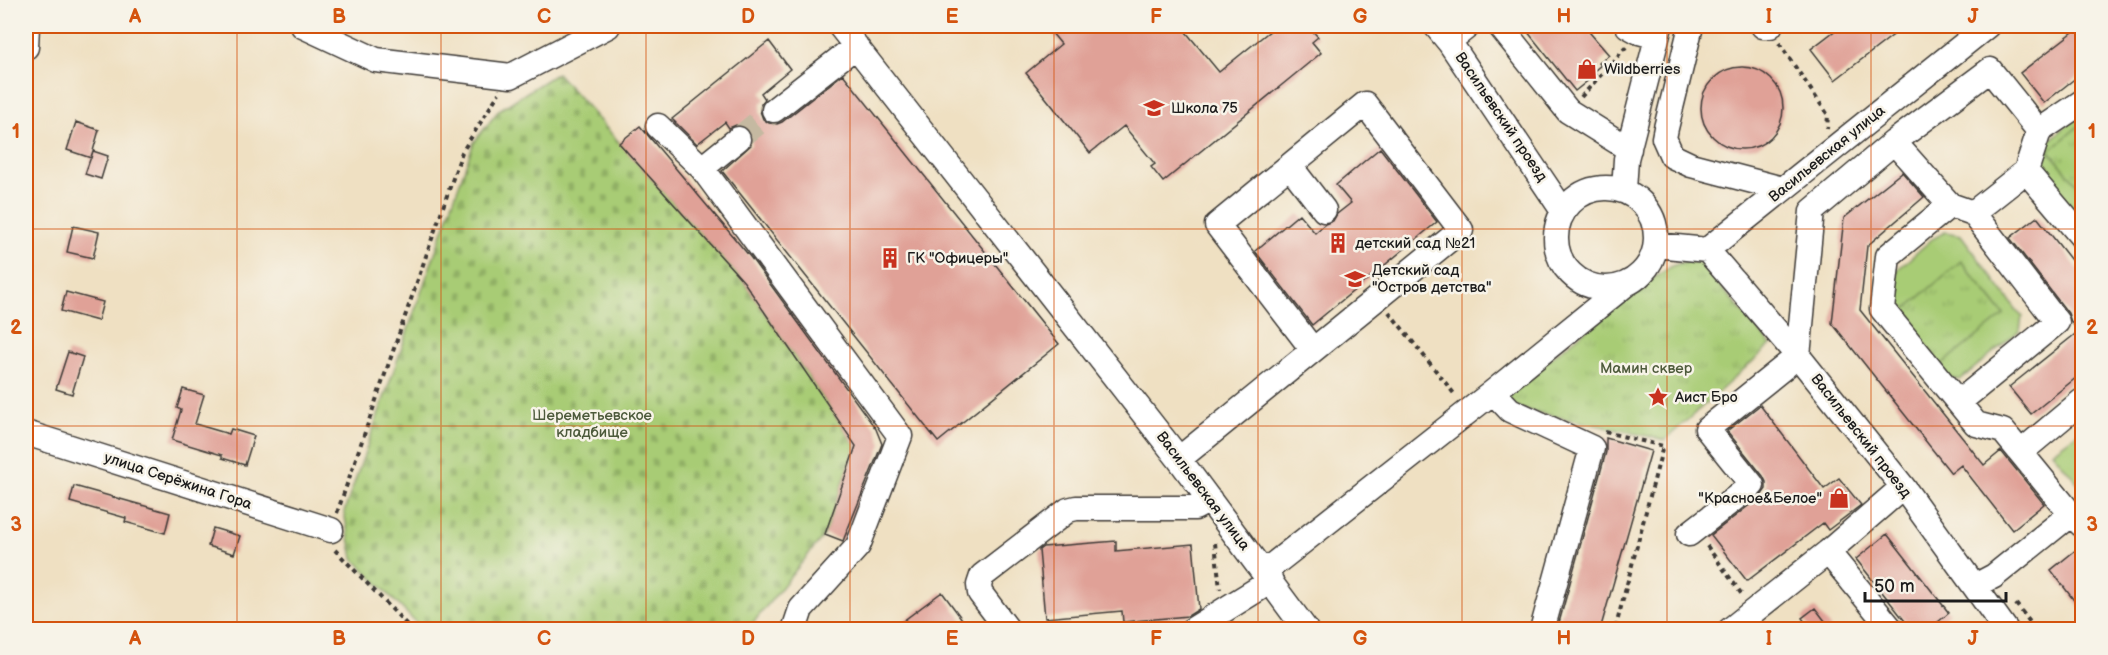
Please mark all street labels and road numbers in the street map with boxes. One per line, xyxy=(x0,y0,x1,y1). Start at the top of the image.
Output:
street label: Васильевский проезд xyxy=(1451,49,1551,185)
street label: Васильевская улица xyxy=(1765,101,1889,207)
street label: Васильевский проезд xyxy=(1807,370,1915,502)
street label: Васильевская улица xyxy=(1152,428,1254,554)
street label: улица Серёжина Гора xyxy=(102,448,254,514)

